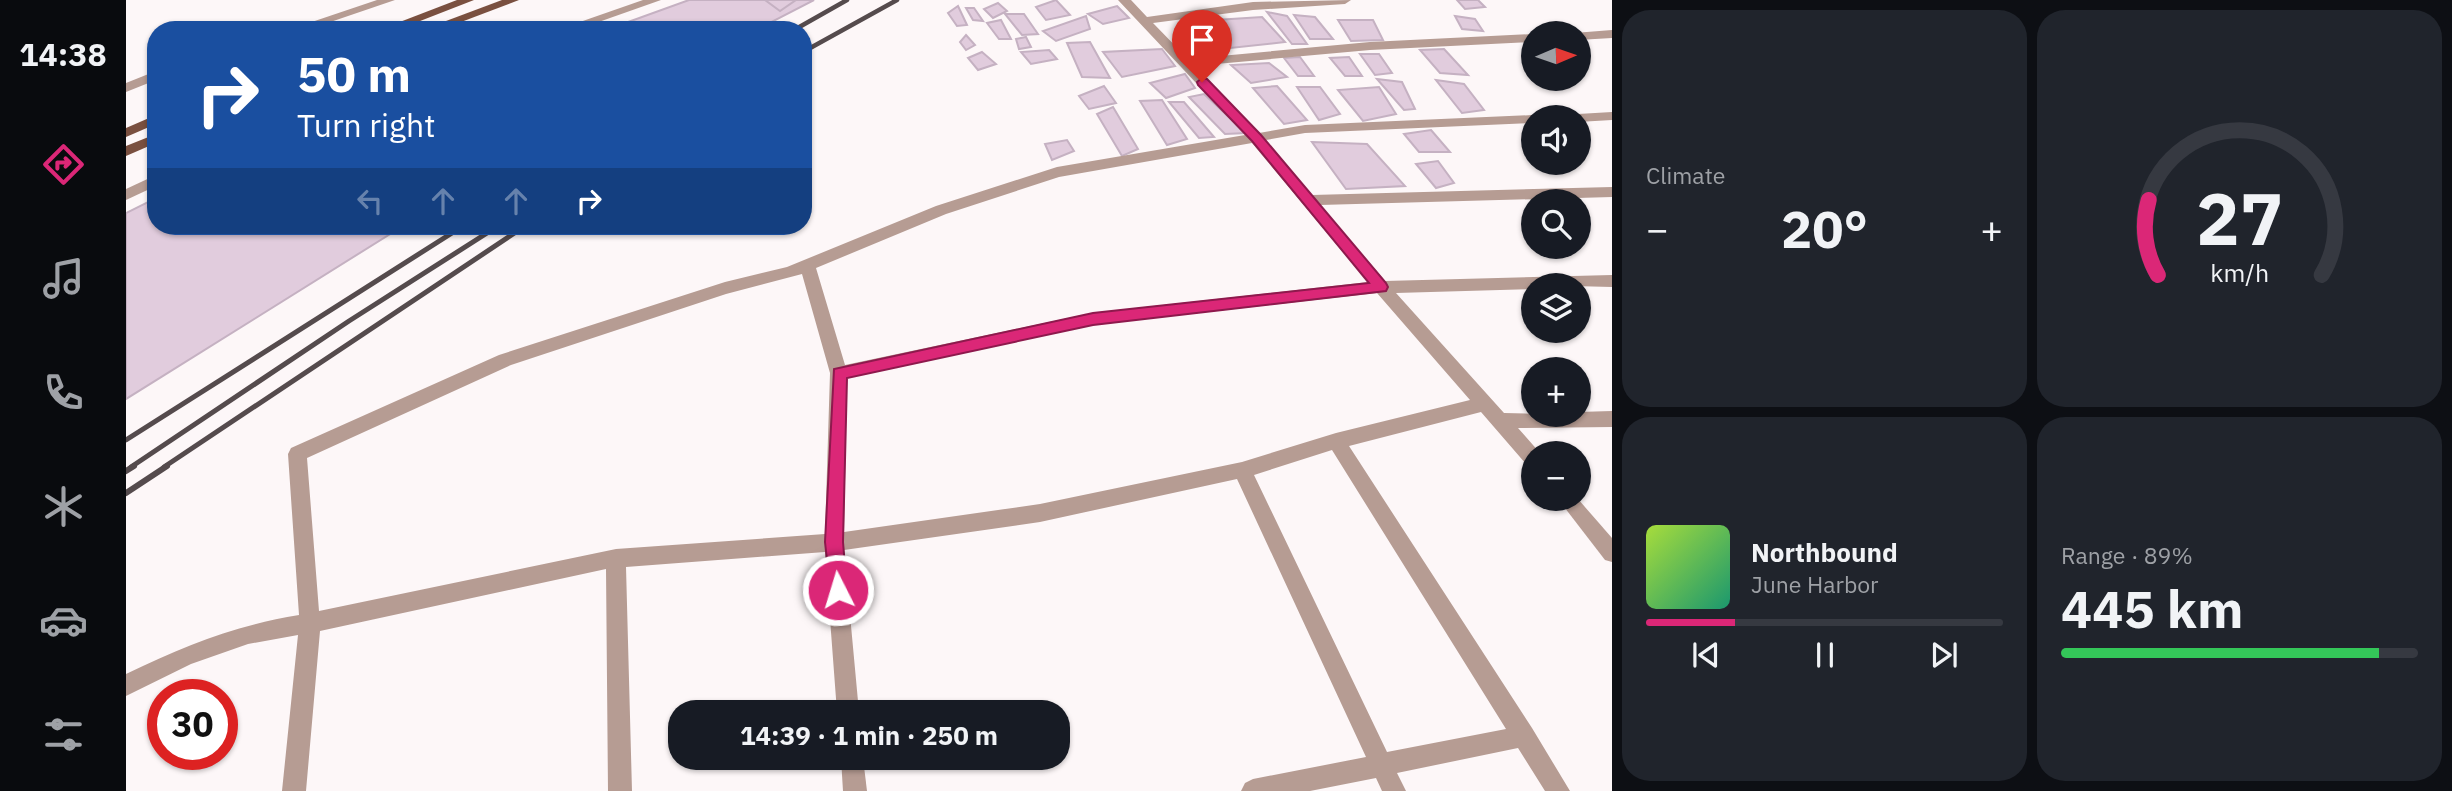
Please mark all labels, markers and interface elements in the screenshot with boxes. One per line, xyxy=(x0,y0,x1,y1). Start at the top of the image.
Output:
pin xyxy=(1172,10,1232,82)
icon: arrive xyxy=(1183,21,1221,59)
north arrow xyxy=(1521,21,1591,91)
map controls xyxy=(1521,21,1591,511)
text: 14:38 xyxy=(19,33,107,75)
text: 50 m xyxy=(297,42,411,105)
icon: right xyxy=(182,49,273,140)
text: Turn right xyxy=(297,104,435,146)
button: sound xyxy=(1521,105,1591,175)
icon: directions xyxy=(39,140,88,189)
text: Climate xyxy=(1646,160,1725,190)
text: 27 xyxy=(2196,170,2283,265)
icon: left xyxy=(351,182,389,220)
icon: ahead xyxy=(424,182,462,220)
icon: ahead xyxy=(497,182,535,220)
icon: right xyxy=(570,182,608,220)
button: search xyxy=(1521,189,1591,259)
text: 20° xyxy=(1781,195,1868,262)
text: − xyxy=(1646,204,1669,253)
text: + xyxy=(1980,204,2003,253)
icon: music xyxy=(39,254,88,303)
text: km/h xyxy=(2210,255,2269,288)
button: layers xyxy=(1521,273,1591,343)
button: + xyxy=(1521,357,1591,427)
icon: phone xyxy=(39,368,88,417)
button: − xyxy=(1521,441,1591,511)
icon: climate xyxy=(39,482,88,531)
text: Northbound xyxy=(1751,535,1898,569)
text: Range · 89% xyxy=(2061,540,2193,570)
position arrow xyxy=(801,553,875,627)
text: June Harbor xyxy=(1751,569,1879,599)
text: 445 km xyxy=(2061,575,2243,642)
icon: car xyxy=(39,596,88,645)
icon: previous xyxy=(1687,636,1725,674)
icon: pause xyxy=(1806,636,1844,674)
icon: next xyxy=(1925,636,1963,674)
speed limit sign: 30 xyxy=(147,679,238,770)
icon: filters xyxy=(39,710,88,759)
text: 14:39 · 1 min · 250 m xyxy=(740,718,998,752)

